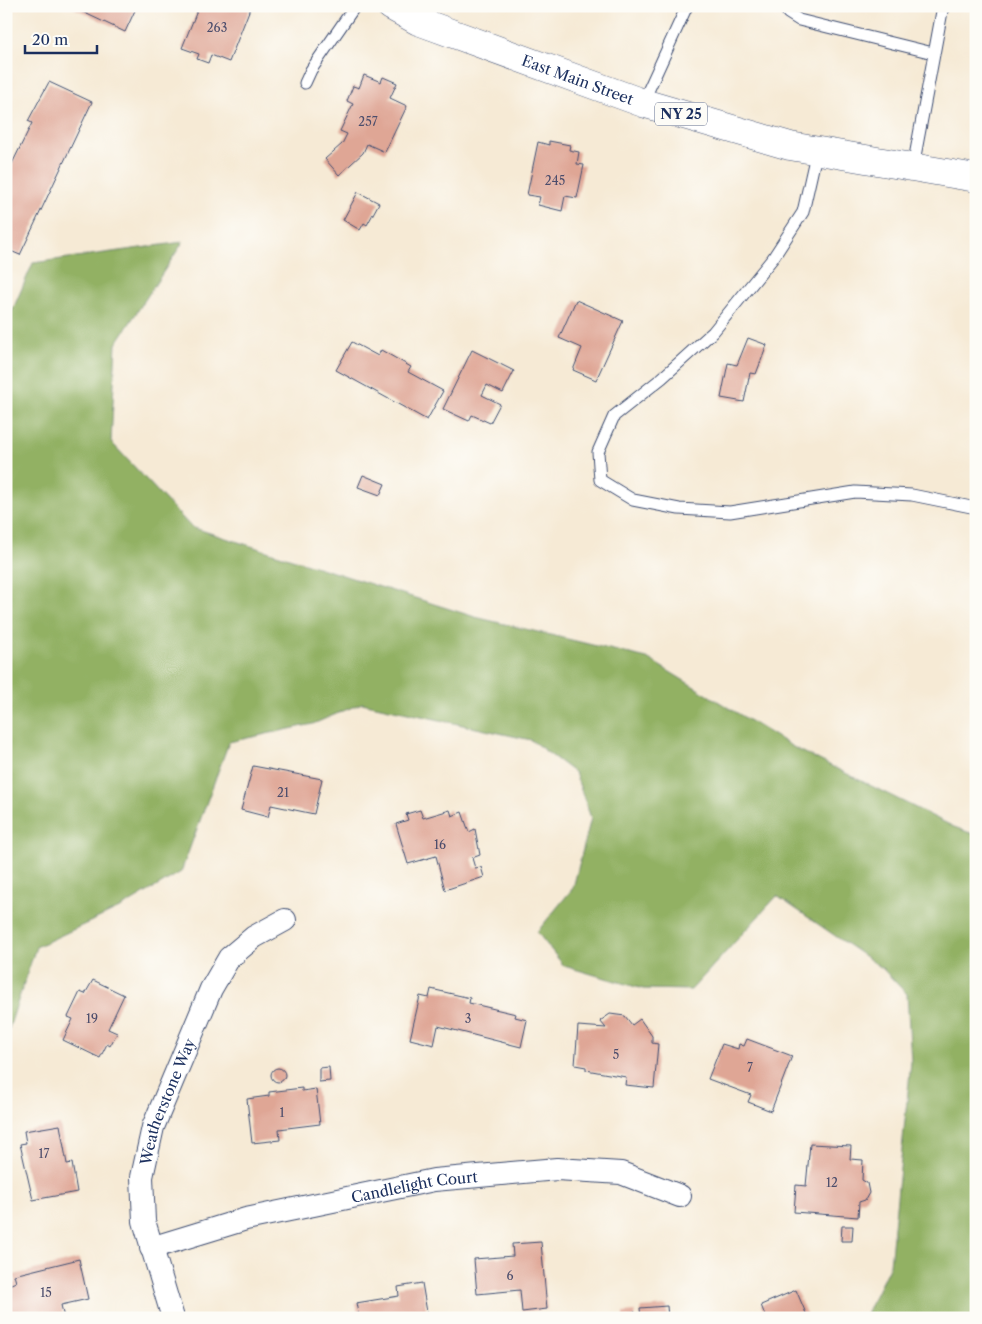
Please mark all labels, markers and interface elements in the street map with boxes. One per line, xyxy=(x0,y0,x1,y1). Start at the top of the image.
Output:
house number: 263 xyxy=(207,20,227,35)
scale bar xyxy=(25,22,98,54)
text: 20 m xyxy=(32,30,68,49)
street label: East Main Street xyxy=(519,50,637,109)
road number: NY 25 xyxy=(655,102,707,126)
house number: 257 xyxy=(358,114,378,129)
house number: 245 xyxy=(545,173,565,188)
house number: 21 xyxy=(277,785,289,800)
house number: 16 xyxy=(434,837,446,852)
house number: 19 xyxy=(86,1011,98,1026)
house number: 3 xyxy=(465,1011,471,1026)
street label: Weatherstone Way xyxy=(135,1035,199,1168)
house number: 5 xyxy=(613,1047,619,1062)
house number: 7 xyxy=(747,1060,753,1075)
house number: 1 xyxy=(279,1105,285,1120)
house number: 17 xyxy=(39,1146,50,1161)
street label: Candlelight Court xyxy=(349,1167,479,1206)
house number: 12 xyxy=(826,1175,838,1190)
house number: 6 xyxy=(506,1268,514,1283)
house number: 15 xyxy=(40,1285,52,1300)

